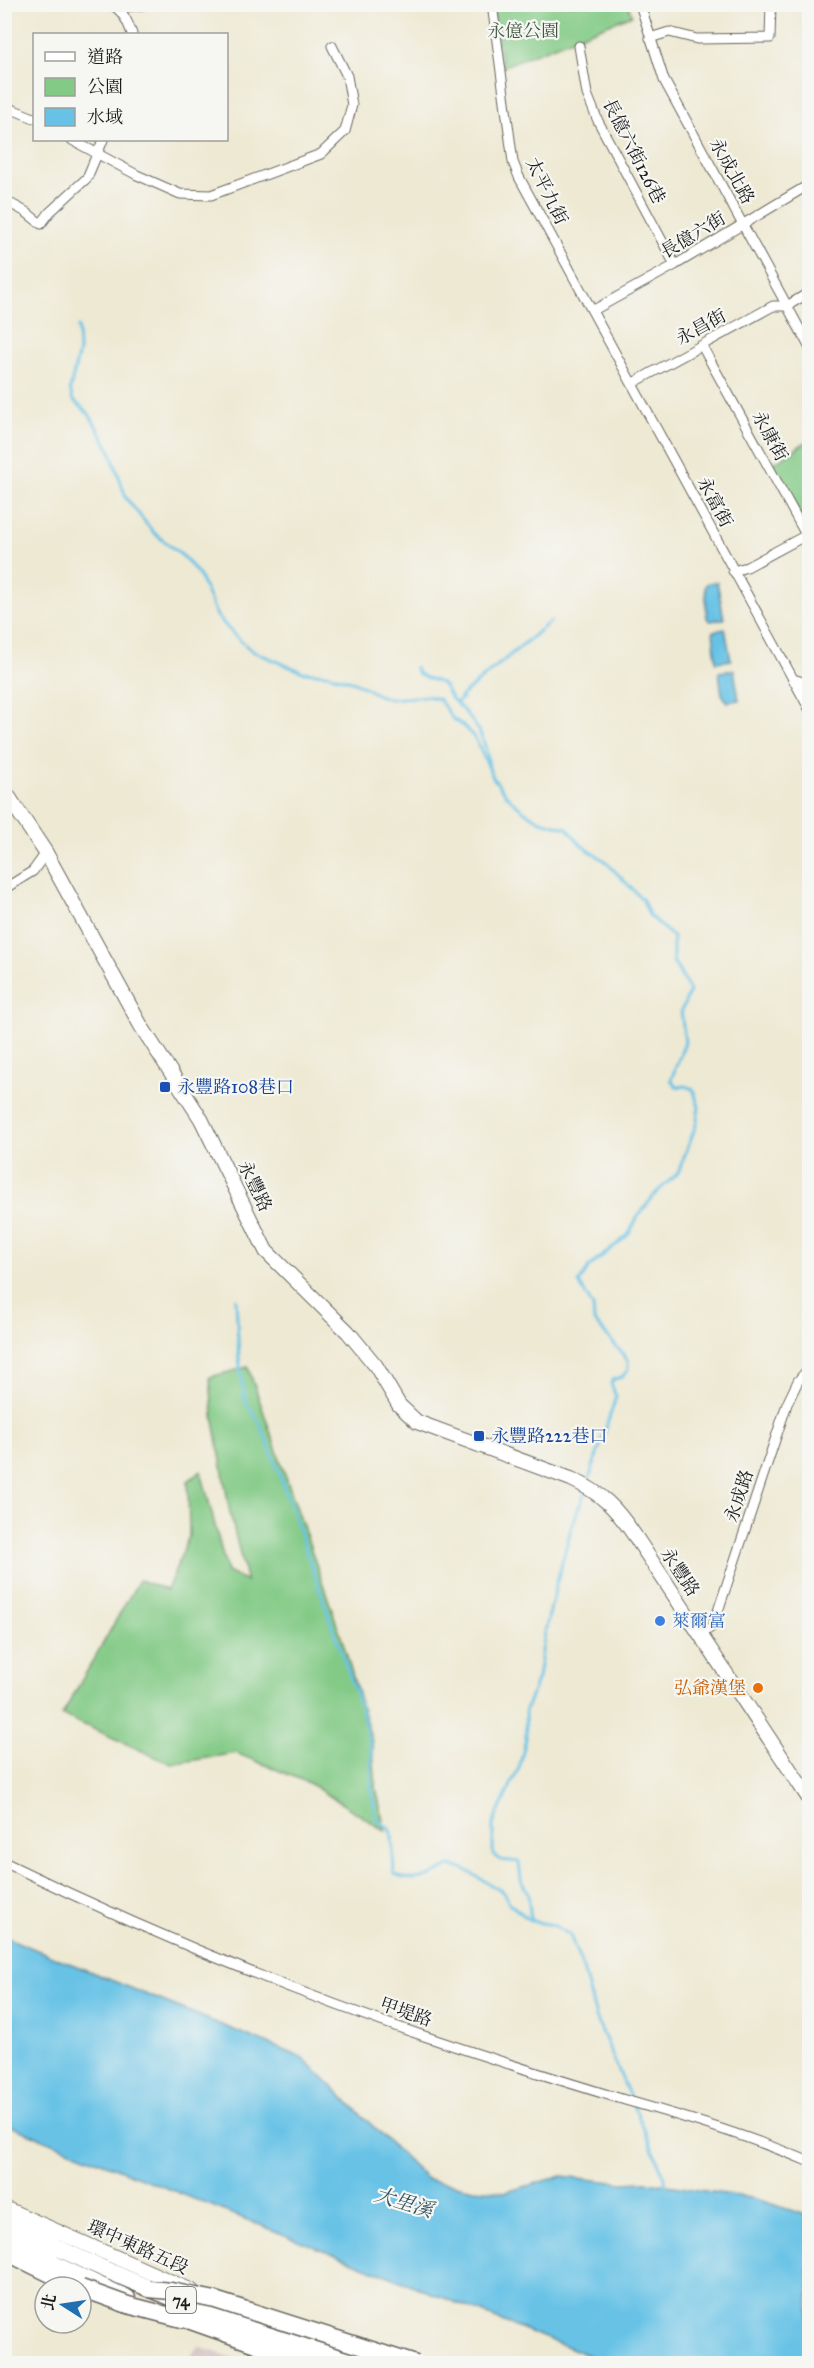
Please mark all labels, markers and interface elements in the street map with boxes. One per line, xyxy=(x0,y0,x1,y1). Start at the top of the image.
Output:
park label: 永億公園 xyxy=(487,20,559,42)
legend xyxy=(33,33,228,141)
text: 道路 xyxy=(87,46,123,68)
text: 公園 xyxy=(87,76,123,98)
street label: 長億六街126巷 xyxy=(598,95,670,207)
text: 水域 xyxy=(87,106,123,128)
street label: 永成北路 xyxy=(705,134,759,208)
street label: 太平九街 xyxy=(521,154,573,228)
street label: 長億六街 xyxy=(656,207,730,263)
street label: 永昌街 xyxy=(672,304,730,350)
street label: 永康街 xyxy=(747,407,793,465)
street label: 永富街 xyxy=(693,473,737,531)
place label: 永豐路108巷口 xyxy=(177,1076,294,1098)
marker: 永豐路108巷口 xyxy=(158,1080,172,1094)
street label: 永豐路 xyxy=(233,1157,277,1215)
place label: 永豐路222巷口 xyxy=(491,1425,608,1447)
marker: 永豐路222巷口 xyxy=(472,1429,486,1443)
street label: 永成路 xyxy=(720,1467,758,1525)
street label: 永豐路 xyxy=(656,1543,704,1601)
place label: 萊爾富 xyxy=(672,1610,726,1632)
marker: 萊爾富 xyxy=(653,1614,667,1628)
place label: 弘爺漢堡 xyxy=(674,1677,746,1699)
marker: 弘爺漢堡 xyxy=(751,1681,765,1695)
street label: 甲堤路 xyxy=(377,1993,435,2031)
water label: 大里溪 xyxy=(372,2182,438,2223)
street label: 環中東路五段 xyxy=(84,2215,192,2279)
north arrow xyxy=(33,2275,93,2335)
road number: 74 xyxy=(166,2287,196,2313)
text: 北 xyxy=(38,2292,60,2312)

